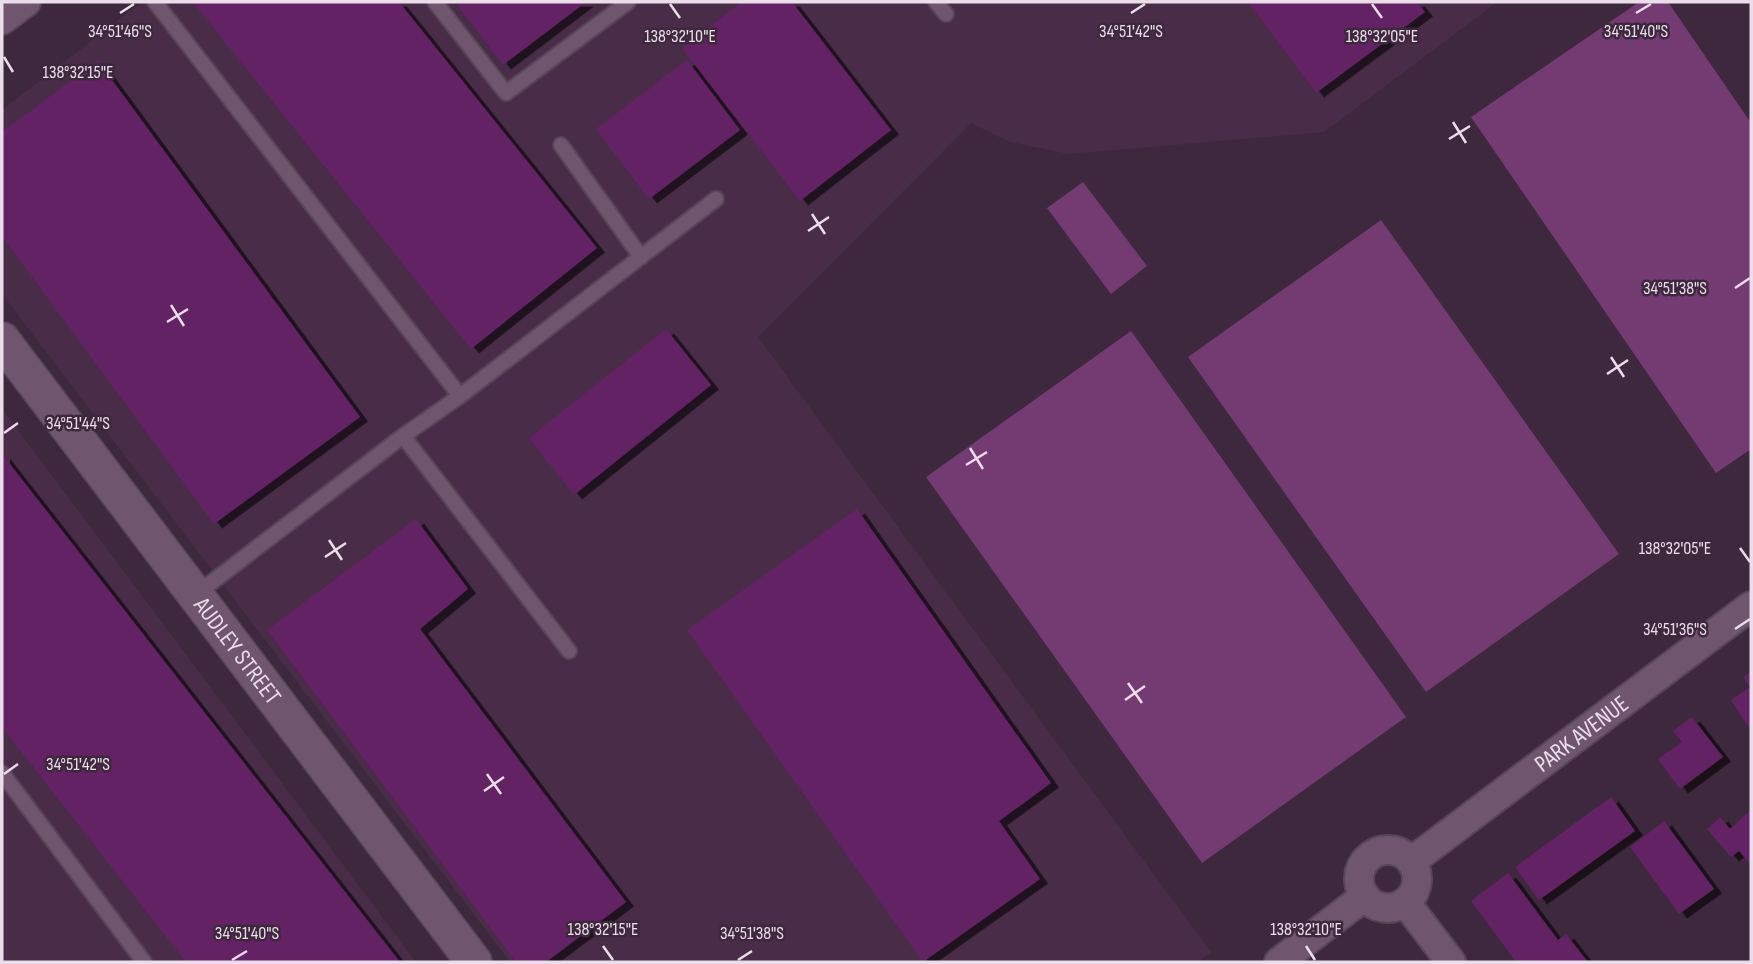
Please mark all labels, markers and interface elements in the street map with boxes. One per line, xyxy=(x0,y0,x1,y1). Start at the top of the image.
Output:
text: 34°51'46"S xyxy=(88,21,152,42)
text: 34°51'42"S xyxy=(1099,21,1163,42)
text: 34°51'40"S xyxy=(1604,21,1668,42)
text: 138°32'10"E xyxy=(644,26,716,47)
text: 138°32'05"E xyxy=(1346,26,1418,47)
text: 138°32'15"E xyxy=(43,62,113,83)
text: 34°51'38"S xyxy=(1643,278,1707,299)
text: 34°51'44"S xyxy=(46,413,110,434)
text: 138°32'05"E xyxy=(1639,538,1711,559)
street label: AUDLEY STREET xyxy=(187,591,288,710)
text: 34°51'36"S xyxy=(1643,619,1707,640)
street label: PARK AVENUE xyxy=(1529,689,1634,778)
text: 34°51'42"S xyxy=(46,754,110,775)
text: 138°32'15"E xyxy=(568,919,638,940)
text: 138°32'10"E xyxy=(1270,919,1342,940)
text: 34°51'40"S xyxy=(215,923,279,944)
text: 34°51'38"S xyxy=(720,923,784,944)

